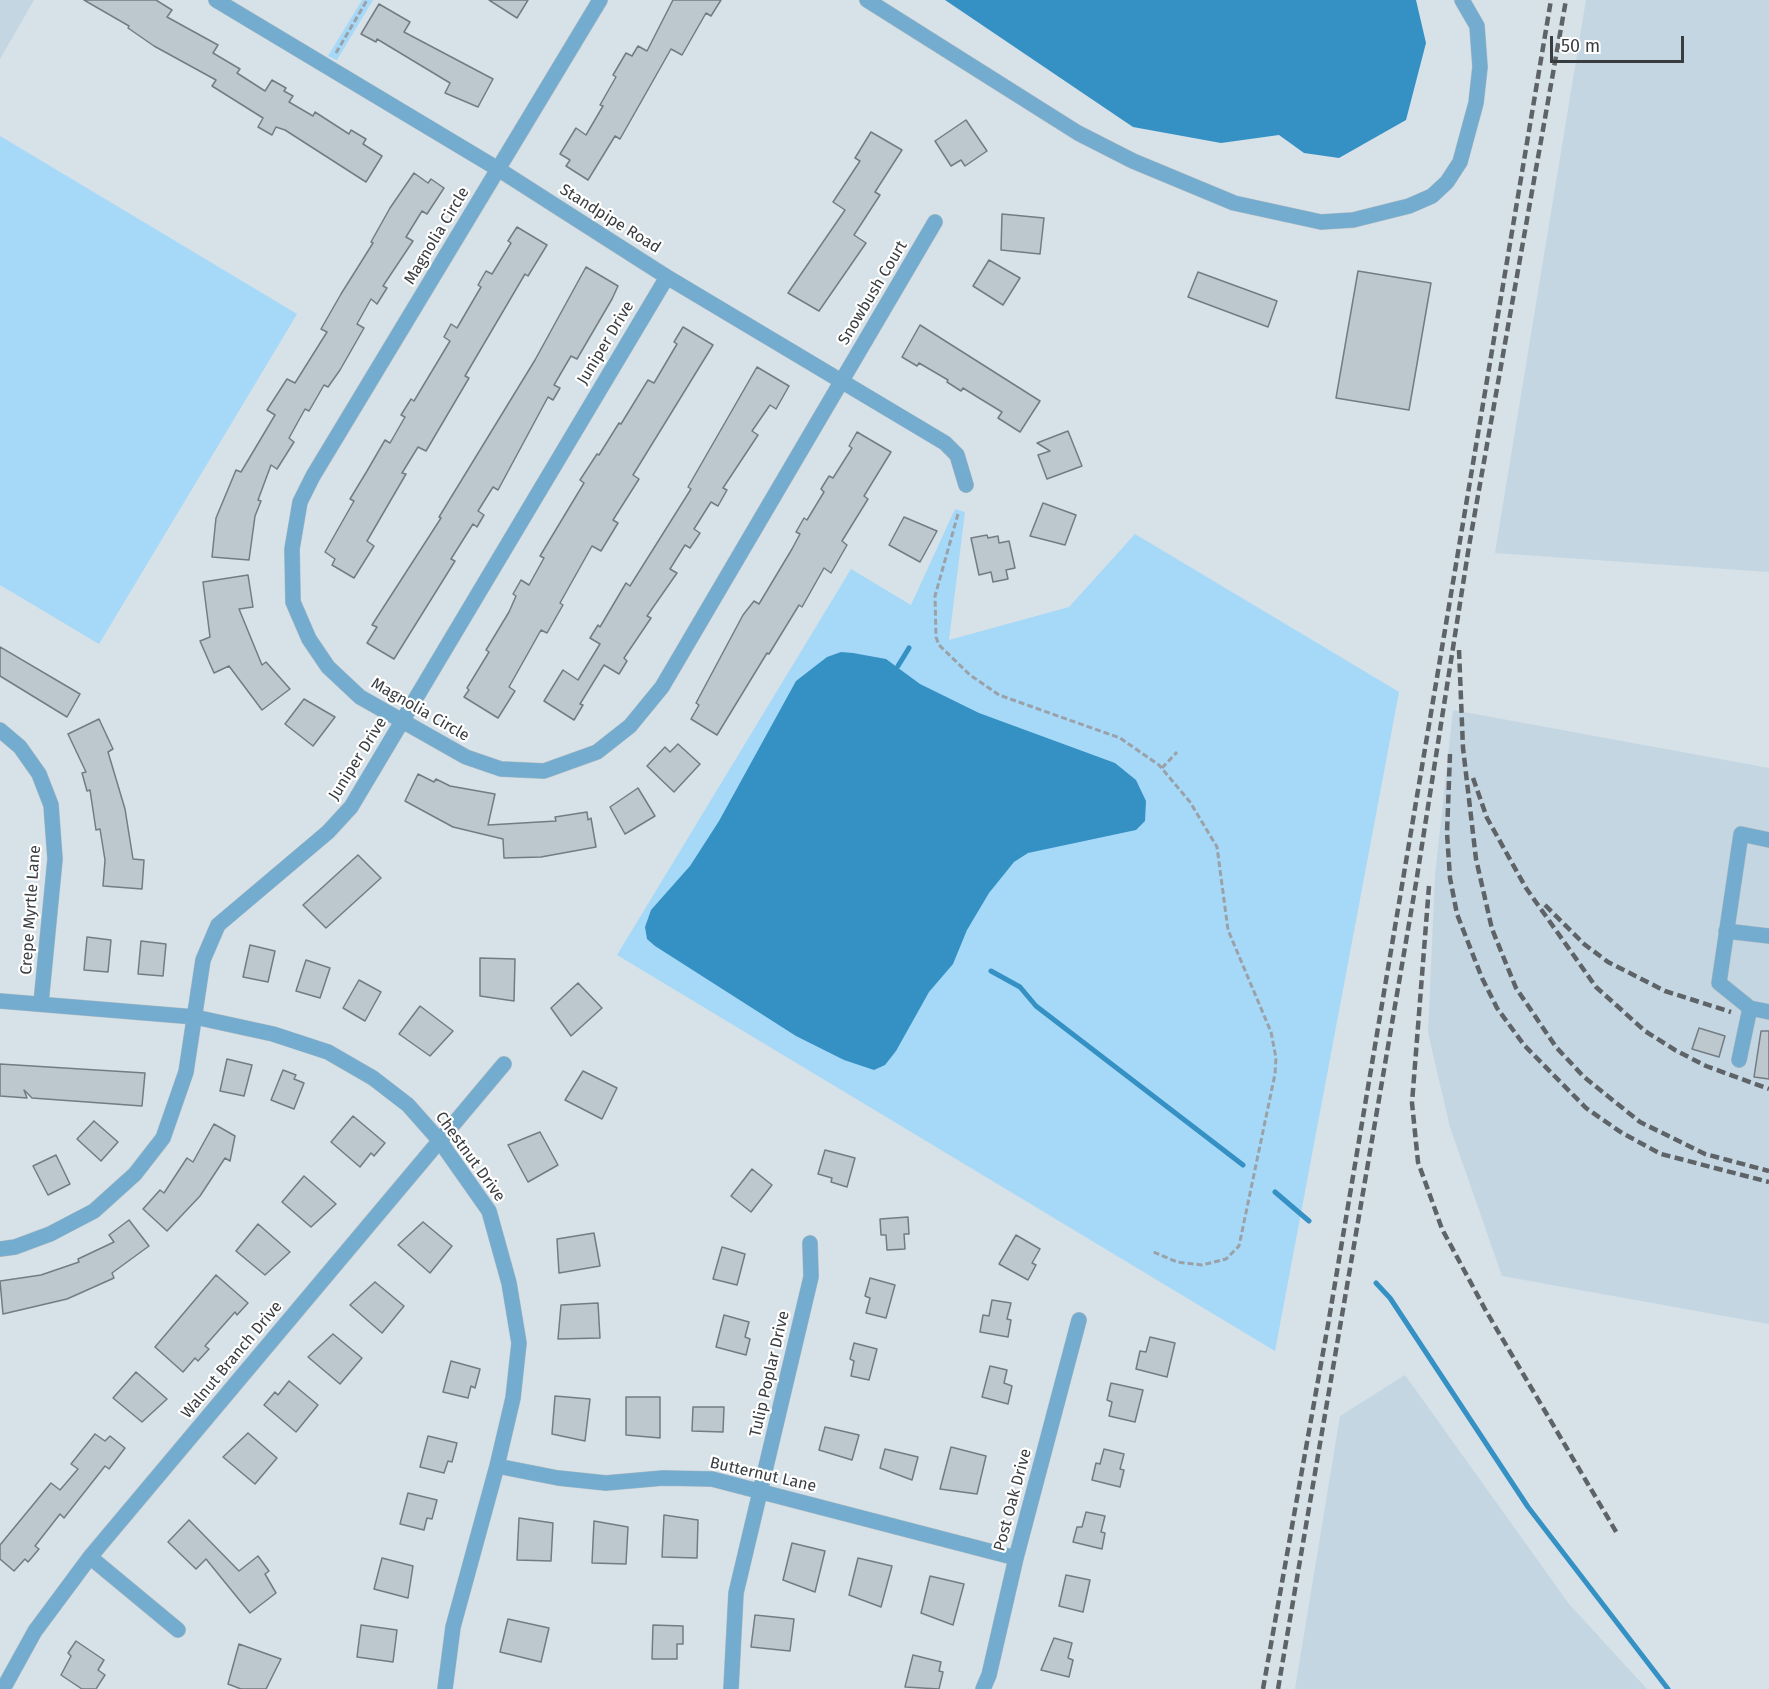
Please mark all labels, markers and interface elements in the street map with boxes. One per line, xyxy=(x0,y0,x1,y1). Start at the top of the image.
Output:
scale bar xyxy=(1553,24,1686,62)
text: 50 m xyxy=(1561,35,1600,57)
street label: Standpipe Road xyxy=(556,180,664,258)
street label: Magnolia Circle xyxy=(400,184,474,288)
street label: Snowbush Court xyxy=(834,237,912,349)
street label: Juniper Drive xyxy=(574,298,638,388)
street label: Magnolia Circle xyxy=(367,674,473,746)
street label: Juniper Drive xyxy=(325,714,391,804)
street label: Crepe Myrtle Lane xyxy=(17,845,45,975)
street label: Chestnut Drive xyxy=(431,1108,509,1206)
street label: Walnut Branch Drive xyxy=(177,1298,287,1422)
street label: Tulip Poplar Drive xyxy=(746,1309,794,1439)
street label: Post Oak Drive xyxy=(990,1447,1036,1553)
street label: Butternut Lane xyxy=(708,1453,818,1497)

